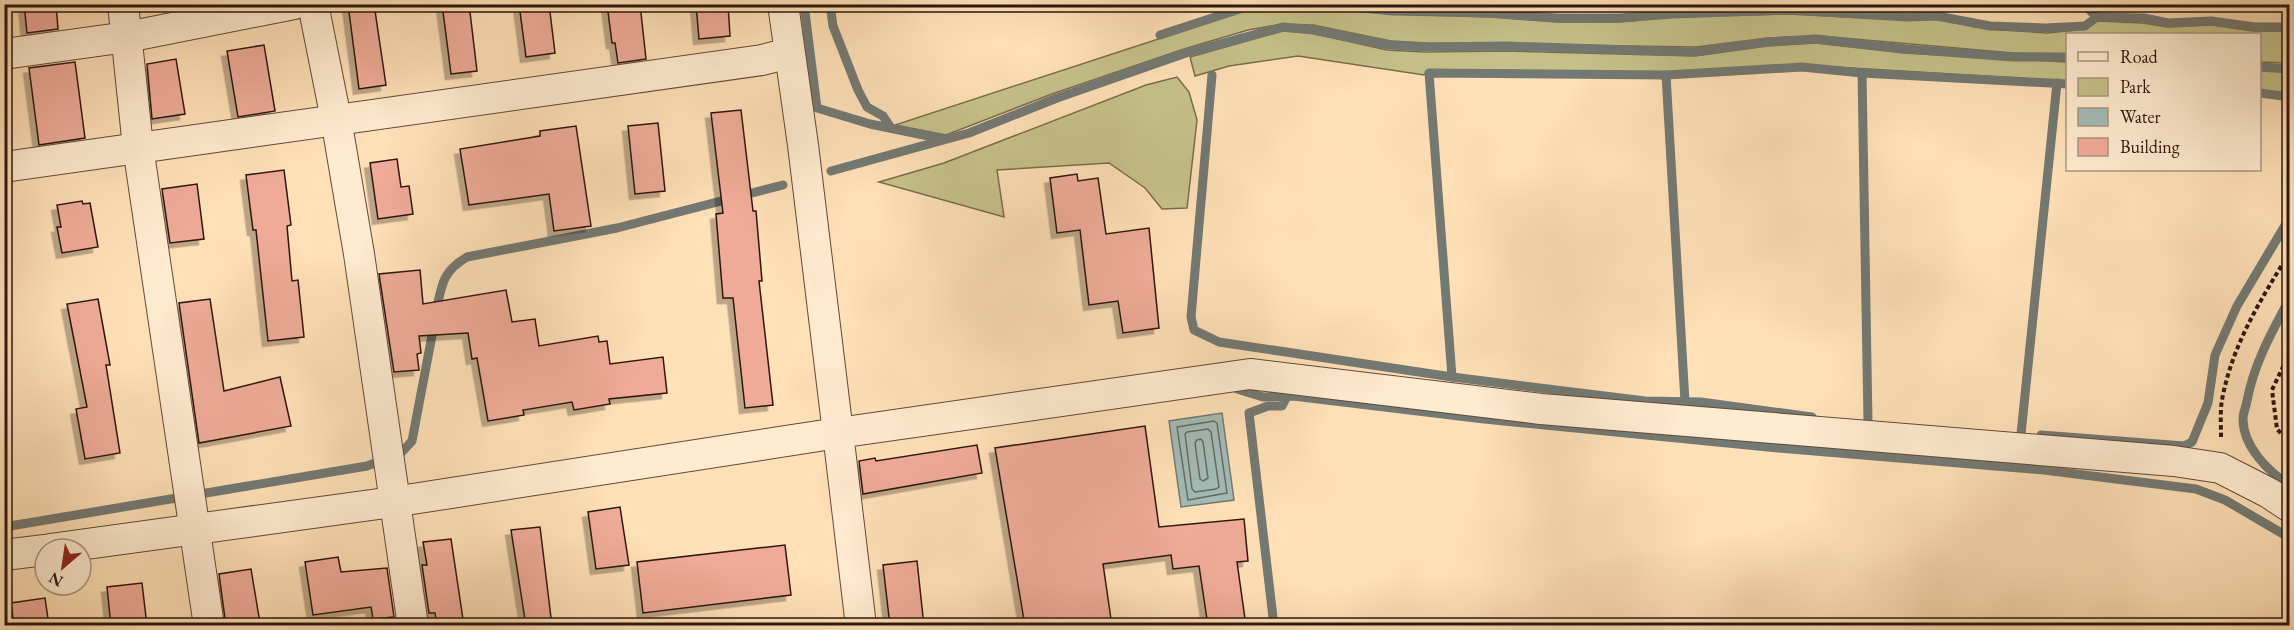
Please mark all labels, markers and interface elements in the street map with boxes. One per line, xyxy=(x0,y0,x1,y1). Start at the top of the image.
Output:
legend xyxy=(2066,33,2261,171)
text: Road xyxy=(2120,45,2159,68)
text: Park xyxy=(2120,75,2151,98)
text: Water xyxy=(2120,105,2161,128)
text: Building xyxy=(2120,135,2180,158)
north arrow xyxy=(33,537,93,597)
text: N xyxy=(45,567,67,592)

